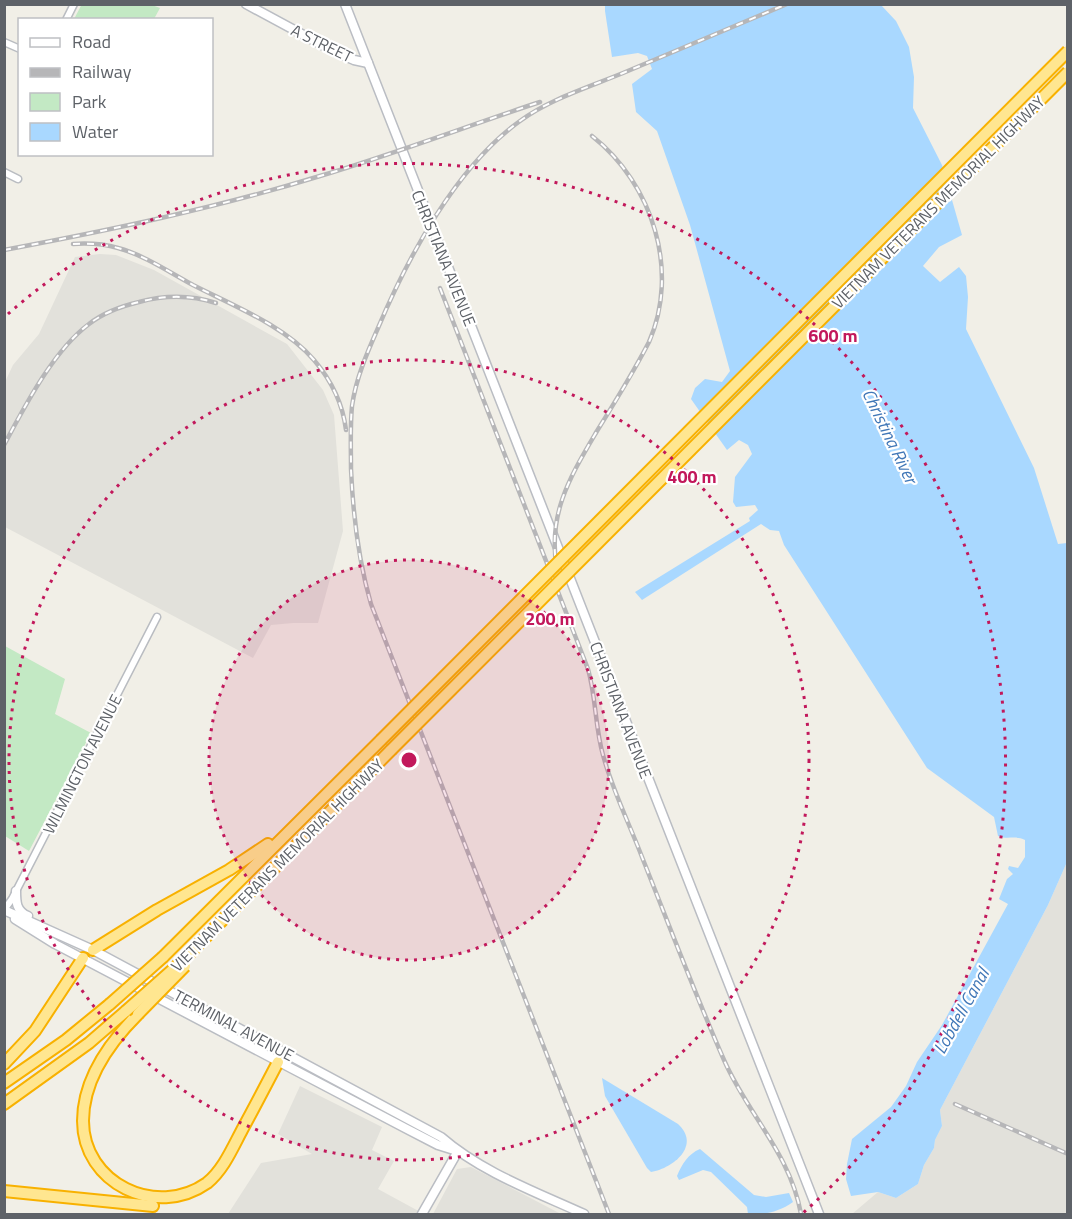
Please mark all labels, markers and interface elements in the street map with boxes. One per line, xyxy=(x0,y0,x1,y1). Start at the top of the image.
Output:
legend xyxy=(18,18,213,156)
street label: A STREET xyxy=(287,18,357,69)
text: Road xyxy=(72,28,111,55)
text: Railway xyxy=(72,58,132,85)
text: Park xyxy=(72,88,107,115)
street label: VIETNAM VETERANS MEMORIAL HIGHWAY xyxy=(826,90,1050,314)
text: Water xyxy=(72,118,118,145)
street label: CHRISTIANA AVENUE xyxy=(406,186,482,330)
text: 600 m xyxy=(808,322,858,349)
water label: Christina River xyxy=(855,384,926,490)
text: 400 m xyxy=(667,463,717,490)
text: 200 m xyxy=(525,605,575,632)
street label: CHRISTIANA AVENUE xyxy=(584,638,658,782)
street label: WILMINGTON AVENUE xyxy=(36,690,128,838)
centre of rings xyxy=(399,750,419,770)
street label: VIETNAM VETERANS MEMORIAL HIGHWAY xyxy=(165,753,389,977)
water label: Lobdell Canal xyxy=(926,961,997,1059)
street label: TERMINAL AVENUE xyxy=(170,983,299,1067)

